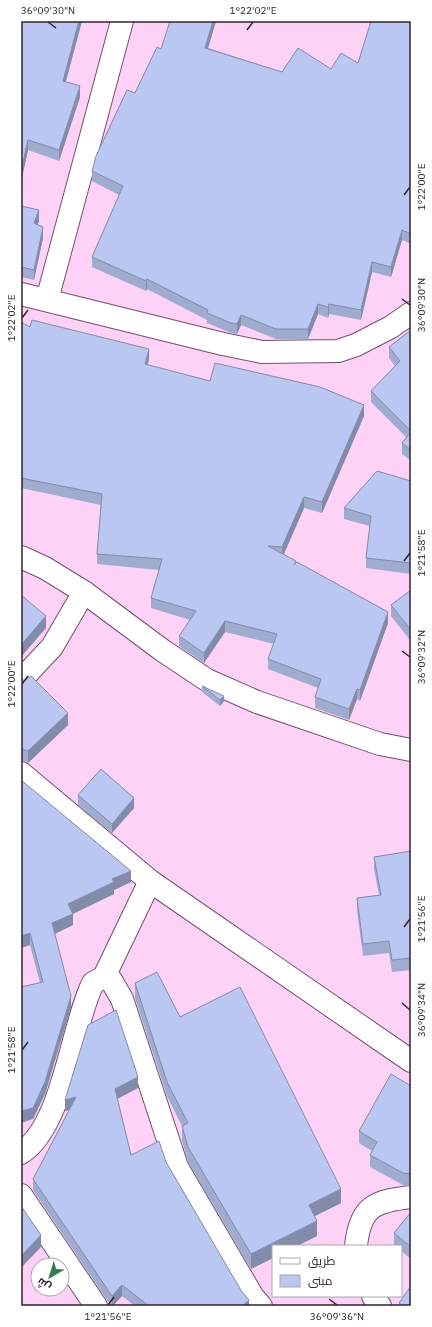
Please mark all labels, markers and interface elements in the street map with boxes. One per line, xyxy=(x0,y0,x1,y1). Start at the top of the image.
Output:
text: 36°09'30"N xyxy=(21,4,75,17)
text: 1°22'02"E xyxy=(229,4,277,17)
text: 1°22'00"E xyxy=(415,163,428,211)
text: 36°09'30"N xyxy=(415,278,428,332)
text: 1°22'02"E xyxy=(5,294,18,342)
text: 1°21'58"E xyxy=(415,529,428,577)
text: 36°09'32"N xyxy=(415,630,428,684)
text: 1°22'00"E xyxy=(5,660,18,708)
text: 1°21'56"E xyxy=(415,895,428,943)
text: 36°09'34"N xyxy=(415,983,428,1037)
text: 1°21'58"E xyxy=(5,1026,18,1074)
legend xyxy=(272,1245,402,1297)
text: طريق xyxy=(308,1253,336,1268)
north arrow xyxy=(30,1257,70,1297)
text: مبنى xyxy=(308,1273,333,1288)
text: ش xyxy=(34,1275,54,1295)
text: 1°21'56"E xyxy=(84,1310,132,1323)
text: 36°09'36"N xyxy=(310,1310,364,1323)

